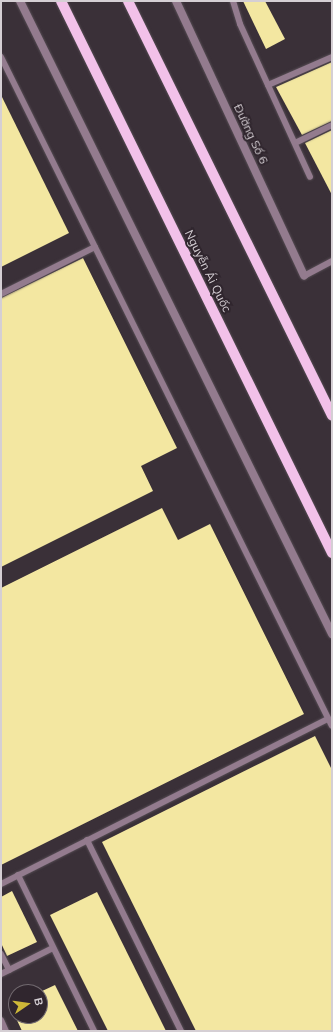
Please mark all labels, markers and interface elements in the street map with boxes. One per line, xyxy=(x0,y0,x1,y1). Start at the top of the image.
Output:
street label: Đường Số 6 xyxy=(231,102,271,166)
street label: Nguyễn Ái Quốc xyxy=(182,227,234,315)
north arrow xyxy=(8,984,48,1024)
text: B xyxy=(31,996,46,1007)

